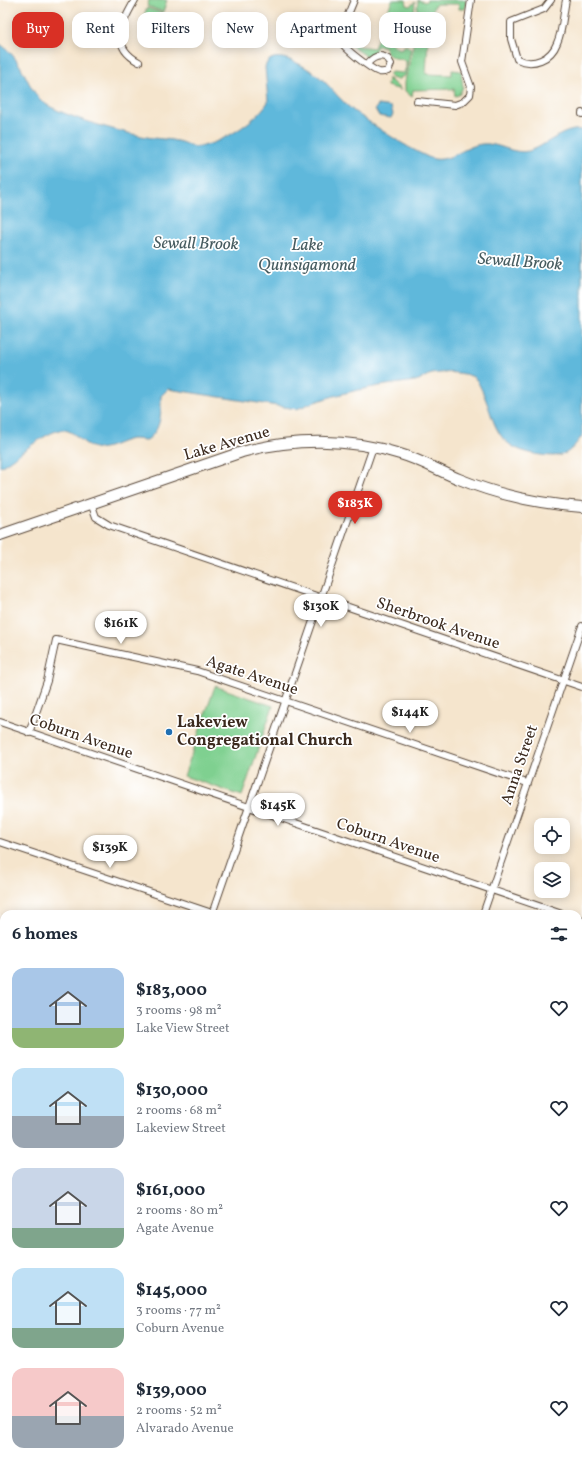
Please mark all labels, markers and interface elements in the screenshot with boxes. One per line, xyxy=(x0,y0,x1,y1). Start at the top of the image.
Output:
chip: Buy xyxy=(12,12,64,48)
chip: Rent xyxy=(72,12,129,48)
chip: Filters xyxy=(137,12,204,48)
chip: New xyxy=(212,12,268,48)
chip: Apartment xyxy=(276,12,371,48)
chip: House xyxy=(379,12,446,48)
water label: Sewall Brook xyxy=(153,232,239,256)
water label: Lake Quinsigamond xyxy=(258,234,356,277)
water label: Sewall Brook xyxy=(477,248,563,276)
street label: Lake Avenue xyxy=(181,421,273,467)
pin: $183K xyxy=(327,491,383,525)
text: $183K xyxy=(337,495,373,513)
street label: Sherbrook Avenue xyxy=(373,593,503,655)
pin: $130K xyxy=(293,594,349,628)
text: $130K xyxy=(303,598,339,616)
pin: $161K xyxy=(93,611,149,645)
text: $161K xyxy=(104,615,138,633)
street label: Agate Avenue xyxy=(203,651,301,701)
pin: $144K xyxy=(382,700,438,734)
text: $144K xyxy=(391,704,429,722)
street label: Coburn Avenue xyxy=(26,709,136,765)
place label: Lakeview Congregational Church xyxy=(177,712,353,752)
street label: Anna Street xyxy=(496,722,544,808)
marker: Lakeview Congregational Church xyxy=(164,727,174,737)
pin: $145K xyxy=(250,793,306,827)
text: $145K xyxy=(260,797,296,815)
street label: Coburn Avenue xyxy=(333,813,443,869)
map controls xyxy=(534,818,570,898)
button: locate xyxy=(534,818,570,854)
pin: $139K xyxy=(82,835,138,869)
text: $139K xyxy=(92,839,128,857)
button: layers xyxy=(534,862,570,898)
text: 6 homes xyxy=(12,923,78,946)
icon: filters xyxy=(548,923,570,945)
text: $183,000 xyxy=(136,979,207,1002)
icon: home xyxy=(44,984,92,1032)
icon: heart xyxy=(548,997,570,1019)
text: 3 rooms · 98 m² xyxy=(136,1002,222,1020)
text: Lake View Street xyxy=(136,1020,230,1038)
text: $130,000 xyxy=(136,1079,208,1102)
icon: home xyxy=(44,1084,92,1132)
icon: heart xyxy=(548,1097,570,1119)
text: 2 rooms · 68 m² xyxy=(136,1102,222,1120)
text: Lakeview Street xyxy=(136,1120,226,1138)
text: $161,000 xyxy=(136,1179,205,1202)
icon: home xyxy=(44,1184,92,1232)
icon: heart xyxy=(548,1197,570,1219)
text: 2 rooms · 80 m² xyxy=(136,1202,223,1220)
text: Agate Avenue xyxy=(136,1220,214,1238)
text: $145,000 xyxy=(136,1279,207,1302)
icon: home xyxy=(44,1284,92,1332)
icon: heart xyxy=(548,1297,570,1319)
text: 3 rooms · 77 m² xyxy=(136,1302,221,1320)
text: Coburn Avenue xyxy=(136,1320,224,1338)
text: $139,000 xyxy=(136,1379,207,1402)
icon: home xyxy=(44,1384,92,1432)
icon: heart xyxy=(548,1397,570,1419)
text: 2 rooms · 52 m² xyxy=(136,1402,222,1420)
text: Alvarado Avenue xyxy=(136,1420,234,1438)

